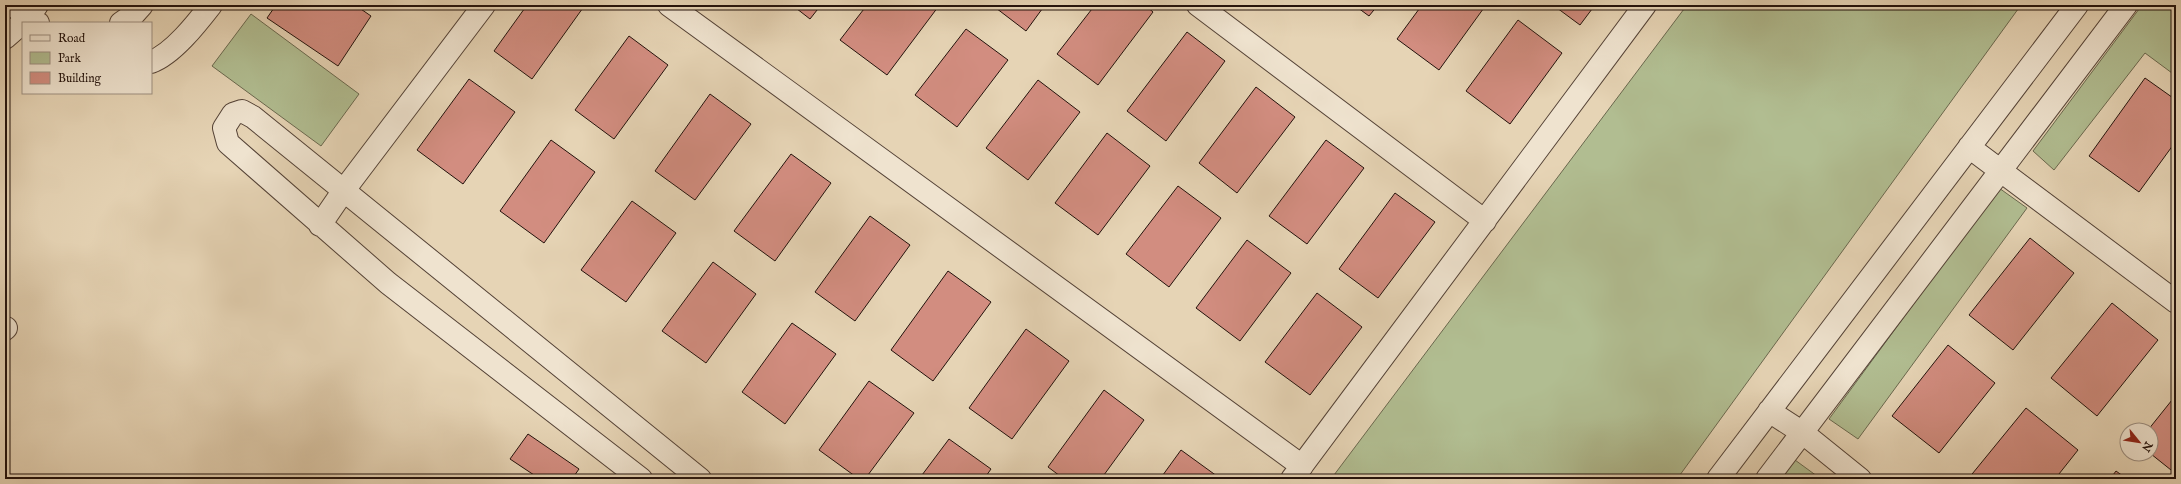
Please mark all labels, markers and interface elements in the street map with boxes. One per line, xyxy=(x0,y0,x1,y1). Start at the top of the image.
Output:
legend xyxy=(22,22,152,94)
text: Road xyxy=(58,31,86,46)
text: Park xyxy=(58,51,81,66)
text: Building xyxy=(58,71,102,86)
north arrow xyxy=(2119,422,2159,462)
text: N xyxy=(2138,438,2156,455)

